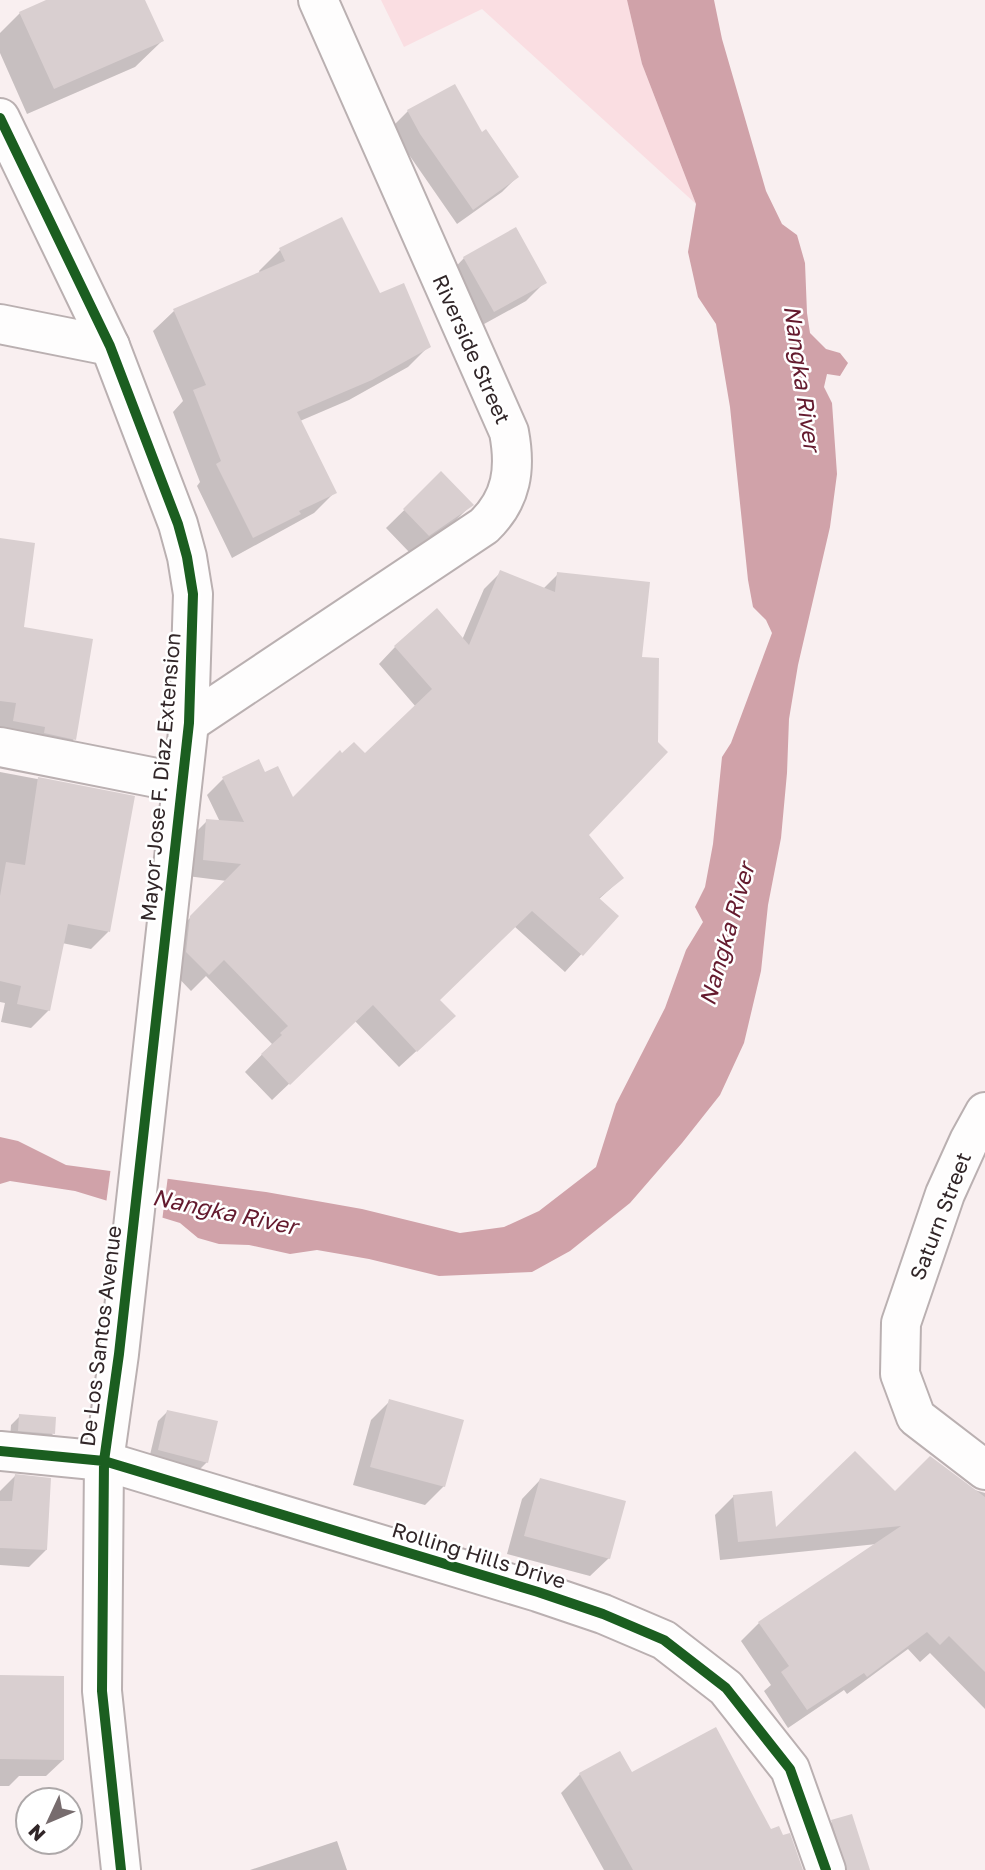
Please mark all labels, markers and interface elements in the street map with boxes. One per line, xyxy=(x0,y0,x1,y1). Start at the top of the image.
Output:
street label: Riverside Street xyxy=(427,270,517,428)
water label: Nangka River xyxy=(779,303,828,456)
street label: Mayor Jose F. Diaz Extension xyxy=(134,631,186,923)
water label: Nangka River xyxy=(692,857,761,1008)
street label: Saturn Street xyxy=(904,1148,976,1284)
water label: Nangka River xyxy=(150,1182,303,1241)
street label: De Los Santos Avenue xyxy=(74,1224,126,1448)
street label: Rolling Hills Drive xyxy=(389,1516,569,1594)
north arrow xyxy=(14,1786,84,1856)
text: N xyxy=(23,1820,50,1846)

